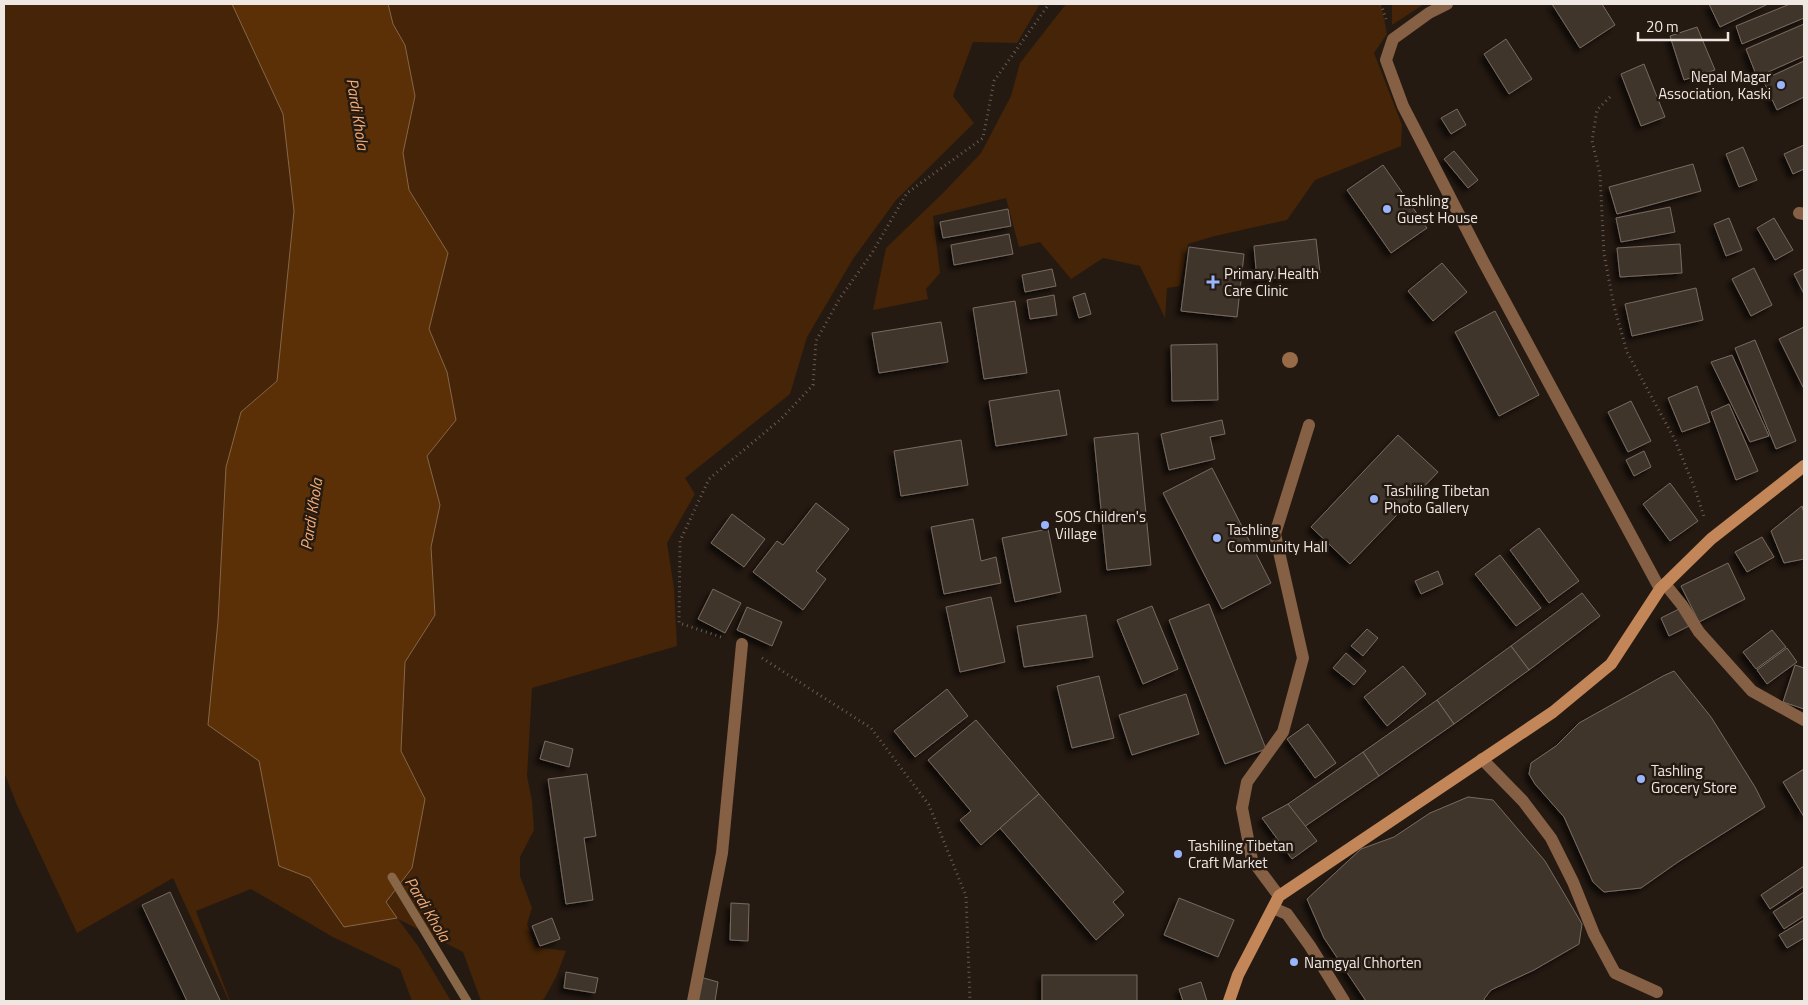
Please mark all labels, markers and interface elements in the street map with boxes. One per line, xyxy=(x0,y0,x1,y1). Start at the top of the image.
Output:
scale bar xyxy=(1638,10,1728,42)
text: 20 m xyxy=(1646,15,1679,38)
place label: Nepal Magar Association, Kaski xyxy=(1658,65,1771,105)
water label: Pardi Khola xyxy=(341,77,376,152)
marker: Nepal Magar Association, Kaski xyxy=(1775,79,1787,91)
place label: Tashling Guest House xyxy=(1397,189,1478,229)
marker: Tashling Guest House xyxy=(1381,203,1393,215)
place label: Primary Health Care Clinic xyxy=(1224,262,1319,302)
marker: Primary Health Care Clinic xyxy=(1206,275,1220,289)
water label: Pardi Khola xyxy=(294,476,329,551)
place label: Tashiling Tibetan Photo Gallery xyxy=(1384,479,1490,519)
marker: Tashiling Tibetan Photo Gallery xyxy=(1368,493,1380,505)
place label: SOS Children's Village xyxy=(1055,505,1146,545)
place label: Tashling Community Hall xyxy=(1227,518,1328,558)
marker: SOS Children's Village xyxy=(1039,519,1051,531)
marker: Tashling Community Hall xyxy=(1211,532,1223,544)
place label: Tashling Grocery Store xyxy=(1651,759,1737,799)
marker: Tashling Grocery Store xyxy=(1635,773,1647,785)
place label: Tashiling Tibetan Craft Market xyxy=(1188,834,1294,874)
marker: Tashiling Tibetan Craft Market xyxy=(1172,848,1184,860)
water label: Pardi Khola xyxy=(399,872,457,947)
place label: Namgyal Chhorten xyxy=(1304,951,1422,974)
marker: Namgyal Chhorten xyxy=(1288,956,1300,968)

